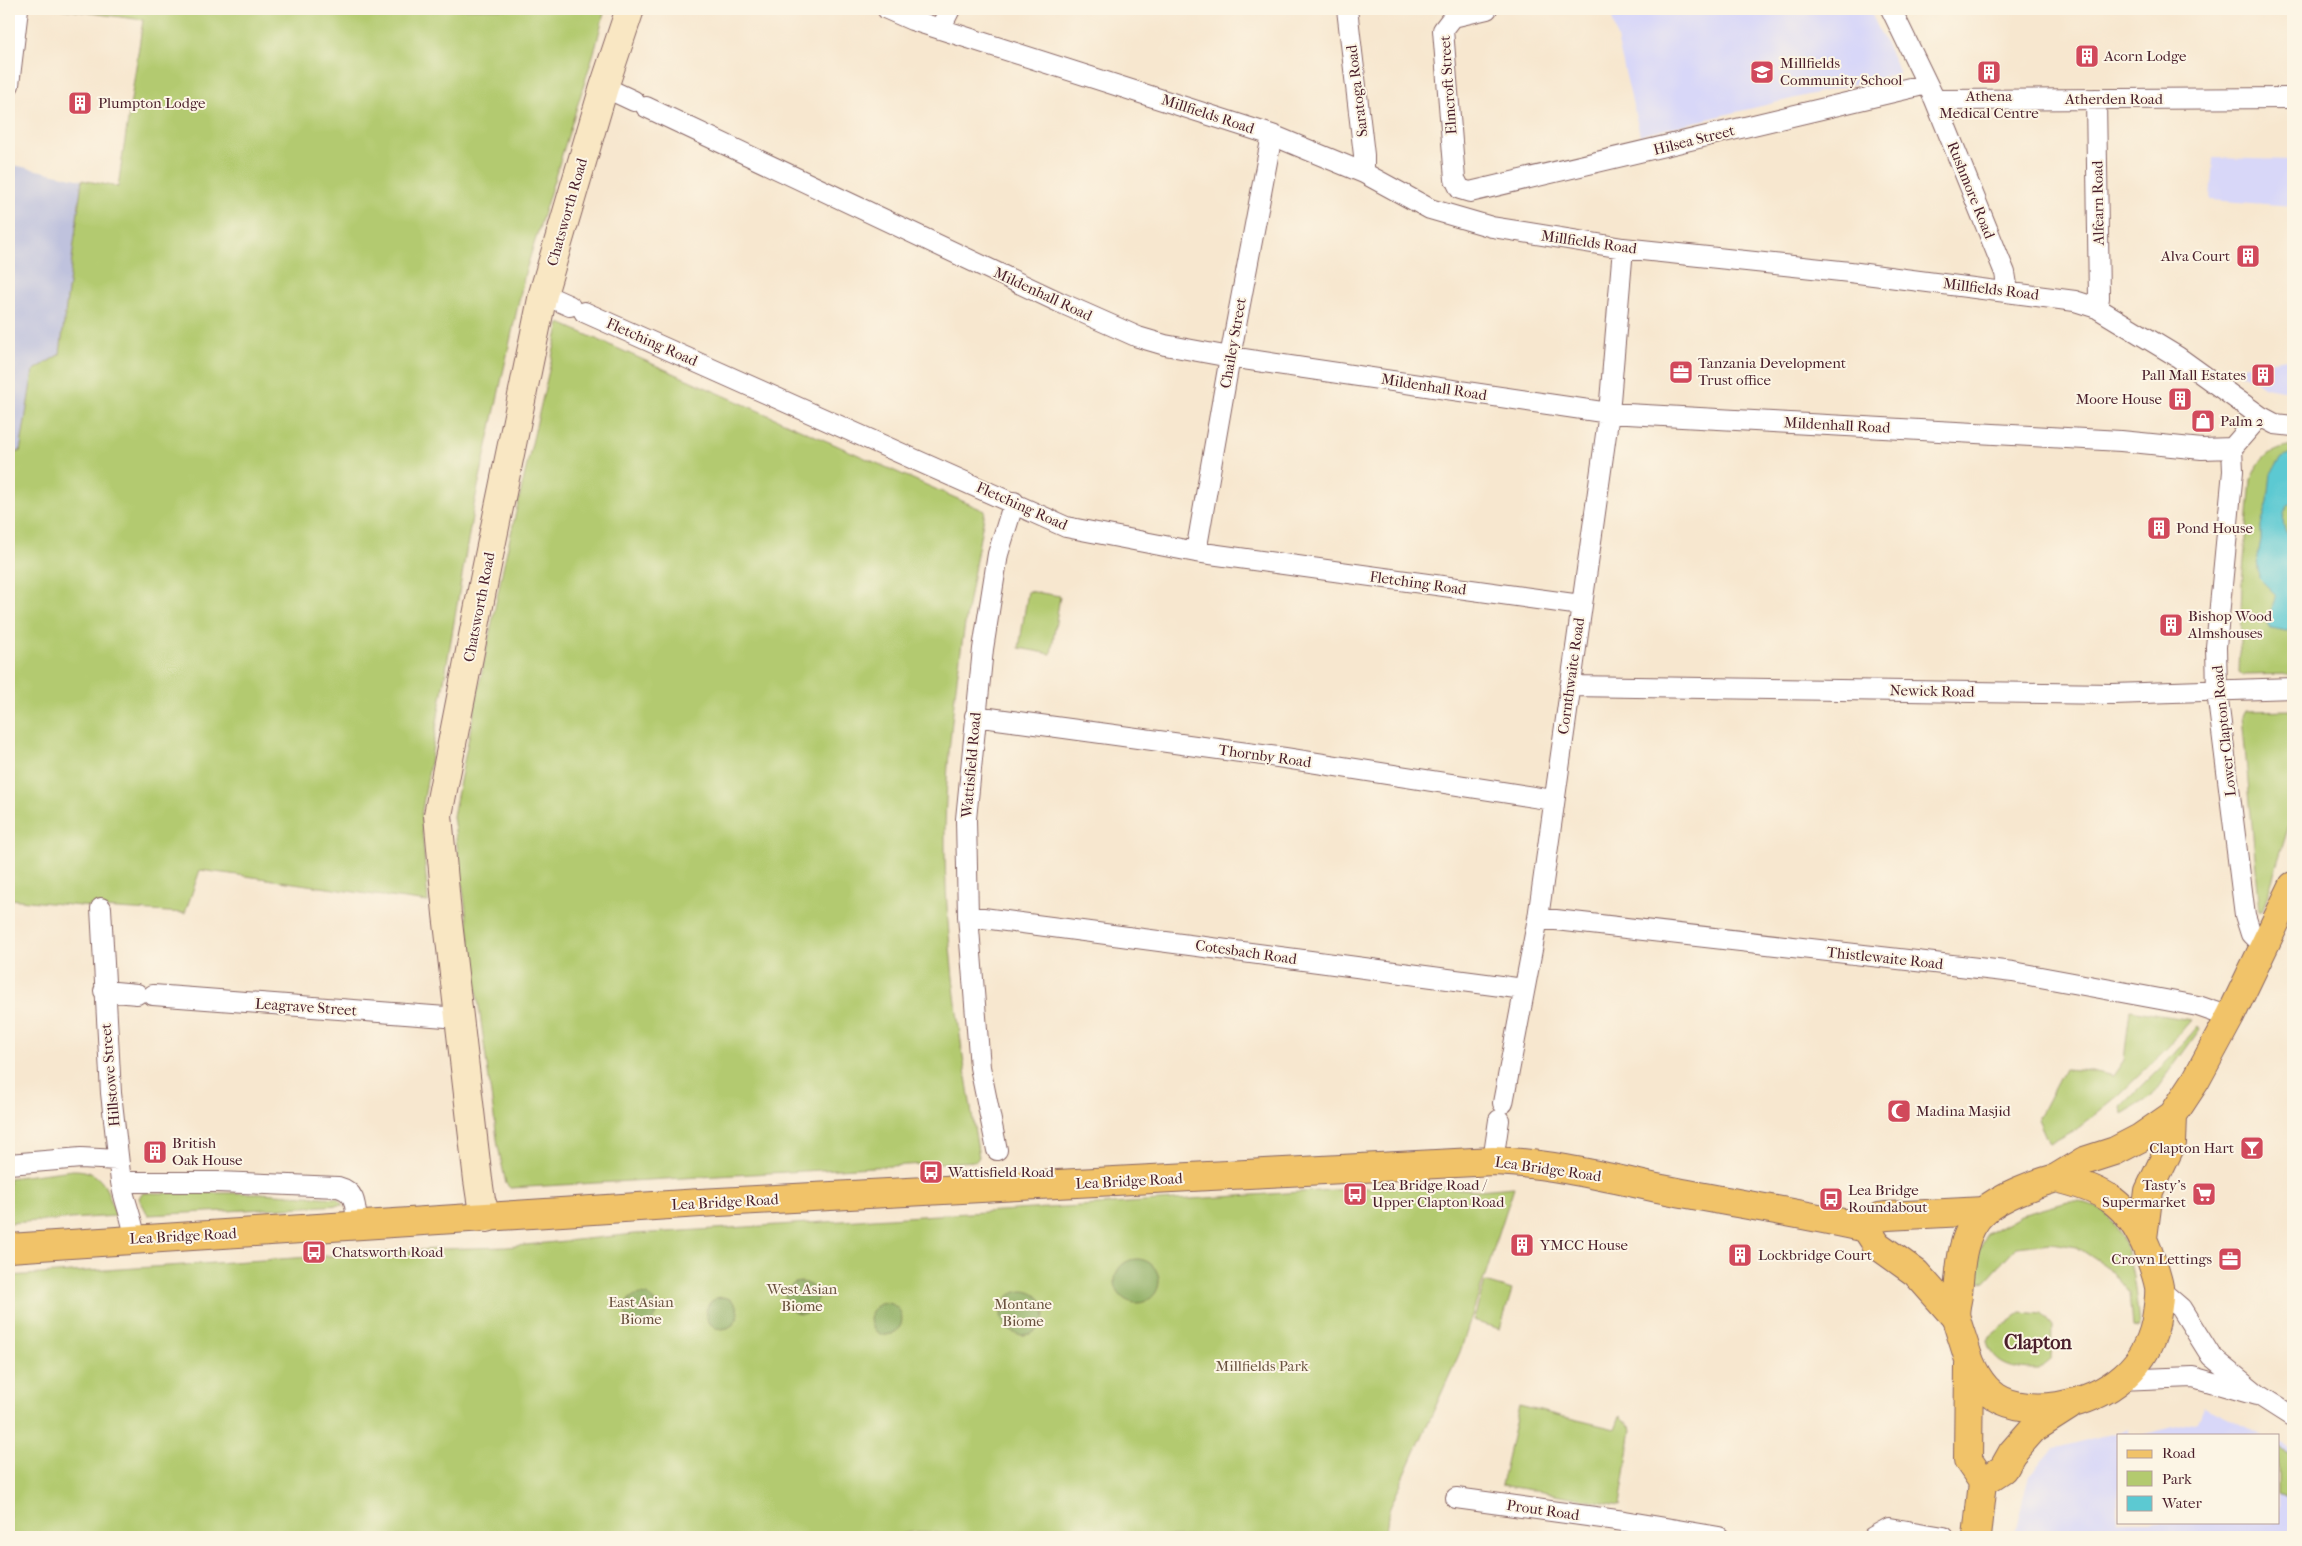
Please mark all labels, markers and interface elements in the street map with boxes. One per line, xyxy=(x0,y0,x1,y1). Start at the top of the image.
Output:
street label: Elmcroft Street xyxy=(1436,34,1460,135)
street label: Saratoga Road xyxy=(1342,43,1372,138)
building icon: Acorn Lodge xyxy=(2074,43,2100,69)
place label: Acorn Lodge xyxy=(2103,47,2187,65)
place label: Millfields Community School xyxy=(1780,54,1902,89)
school or university icon: Millfields Community School xyxy=(1749,59,1775,85)
building icon: Athena Medical Centre xyxy=(1976,59,2002,85)
place label: Athena Medical Centre xyxy=(1939,87,2039,122)
building icon: Plumpton Lodge xyxy=(67,90,93,116)
street label: Atherden Road xyxy=(2064,90,2164,108)
street label: Millfields Road xyxy=(1159,91,1257,138)
place label: Plumpton Lodge xyxy=(98,94,206,112)
street label: Hilsea Street xyxy=(1651,121,1737,159)
street label: Rushmore Road xyxy=(1943,139,1999,242)
street label: Chatsworth Road xyxy=(543,155,591,268)
street label: Alfearn Road xyxy=(2088,160,2108,246)
street label: Millfields Road xyxy=(1540,226,1639,258)
building icon: Alva Court xyxy=(2235,243,2261,269)
place label: Alva Court xyxy=(2160,247,2231,265)
street label: Mildenhall Road xyxy=(991,263,1096,325)
street label: Millfields Road xyxy=(1942,274,2041,304)
street label: Chailey Street xyxy=(1216,296,1250,390)
street label: Fletching Road xyxy=(604,314,701,370)
place label: Tanzania Development Trust office xyxy=(1698,354,1847,389)
office icon: Tanzania Development Trust office xyxy=(1668,359,1694,385)
building icon: Pall Mall Estates xyxy=(2250,362,2276,388)
place label: Pall Mall Estates xyxy=(2141,366,2246,384)
street label: Mildenhall Road xyxy=(1380,370,1489,404)
building icon: Moore House xyxy=(2167,386,2193,412)
place label: Moore House xyxy=(2076,390,2163,408)
shop icon: Palm 2 xyxy=(2190,408,2216,434)
place label: Palm 2 xyxy=(2220,412,2264,430)
street label: Mildenhall Road xyxy=(1783,413,1892,437)
street label: Fletching Road xyxy=(974,478,1071,534)
building icon: Pond House xyxy=(2146,515,2172,541)
place label: Pond House xyxy=(2176,519,2253,537)
street label: Chatsworth Road xyxy=(460,550,499,663)
street label: Fletching Road xyxy=(1368,567,1468,599)
place label: Bishop Wood Almshouses xyxy=(2187,607,2273,642)
building icon: Bishop Wood Almshouses xyxy=(2158,612,2184,638)
street label: Cornthwaite Road xyxy=(1554,616,1588,736)
street label: Lower Clapton Road xyxy=(2208,664,2240,797)
street label: Newick Road xyxy=(1889,681,1975,701)
street label: Wattisfield Road xyxy=(957,711,985,820)
street label: Thornby Road xyxy=(1218,741,1313,772)
street label: Cotesbach Road xyxy=(1194,936,1299,968)
street label: Thistlewaite Road xyxy=(1826,943,1945,973)
street label: Leagrave Street xyxy=(254,994,358,1020)
street label: Hillstowe Street xyxy=(96,1022,123,1128)
mosque icon: Madina Masjid xyxy=(1886,1098,1912,1124)
place label: Madina Masjid xyxy=(1916,1102,2011,1120)
place label: British Oak House xyxy=(172,1134,243,1169)
bar icon: Clapton Hart xyxy=(2239,1135,2265,1161)
building icon: British Oak House xyxy=(142,1139,168,1165)
place label: Clapton Hart xyxy=(2149,1139,2235,1157)
street label: Lea Bridge Road xyxy=(1494,1153,1603,1185)
bus stop icon: Wattisfield Road xyxy=(918,1159,944,1185)
place label: Wattisfield Road xyxy=(947,1163,1055,1181)
street label: Lea Bridge Road xyxy=(1075,1169,1184,1193)
place label: Lea Bridge Road / Upper Clapton Road xyxy=(1372,1176,1505,1211)
place label: Tasty's Supermarket xyxy=(2102,1176,2187,1211)
bus stop icon: Lea Bridge Road / Upper Clapton Road xyxy=(1342,1181,1368,1207)
place label: Lea Bridge Roundabout xyxy=(1848,1181,1928,1216)
supermarket icon: Tasty's Supermarket xyxy=(2191,1181,2217,1207)
bus stop icon: Lea Bridge Roundabout xyxy=(1818,1186,1844,1212)
street label: Lea Bridge Road xyxy=(671,1190,780,1214)
street label: Lea Bridge Road xyxy=(129,1224,238,1248)
building icon: YMCC House xyxy=(1509,1232,1535,1258)
place label: YMCC House xyxy=(1539,1236,1629,1254)
bus stop icon: Chatsworth Road xyxy=(301,1239,327,1265)
building icon: Lockbridge Court xyxy=(1727,1242,1753,1268)
place label: Chatsworth Road xyxy=(332,1243,444,1261)
place label: Lockbridge Court xyxy=(1758,1246,1873,1264)
office icon: Crown Lettings xyxy=(2217,1246,2243,1272)
place label: Crown Lettings xyxy=(2111,1250,2212,1268)
park label: West Asian Biome xyxy=(766,1280,838,1315)
park label: East Asian Biome xyxy=(608,1293,674,1328)
park label: Montane Biome xyxy=(994,1295,1053,1330)
district label: Clapton xyxy=(2004,1331,2072,1354)
park label: Millfields Park xyxy=(1216,1357,1309,1375)
legend xyxy=(2117,1434,2280,1524)
text: Road xyxy=(2162,1444,2196,1462)
text: Park xyxy=(2162,1470,2192,1488)
text: Water xyxy=(2161,1494,2202,1512)
street label: Prout Road xyxy=(1506,1496,1581,1524)

